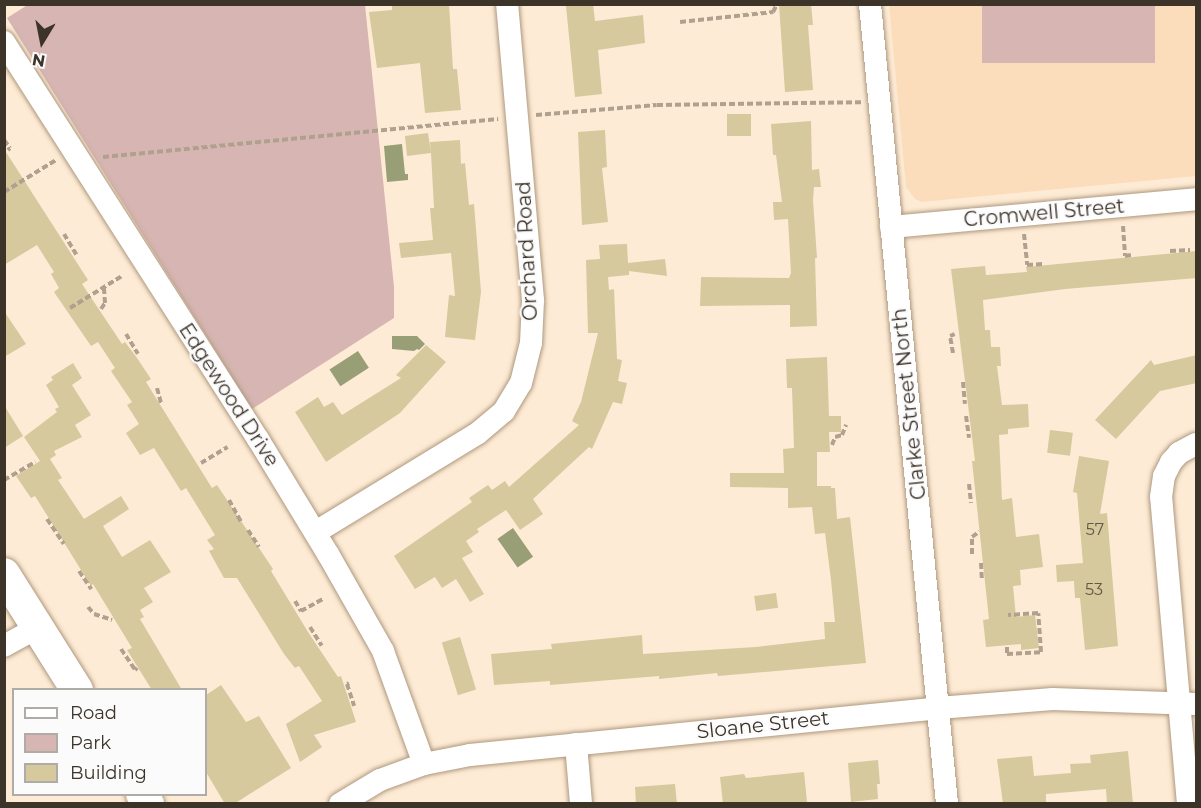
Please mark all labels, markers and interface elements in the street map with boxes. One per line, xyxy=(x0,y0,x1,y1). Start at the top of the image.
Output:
north arrow xyxy=(12,12,72,72)
text: N xyxy=(31,50,47,71)
street label: Orchard Road xyxy=(511,181,543,321)
street label: Cromwell Street xyxy=(963,194,1125,232)
street label: Clarke Street North xyxy=(887,307,931,501)
street label: Edgewood Drive xyxy=(174,319,284,471)
house number: 57 xyxy=(1086,520,1104,540)
house number: 53 xyxy=(1085,580,1103,600)
legend xyxy=(12,688,207,796)
text: Road xyxy=(70,702,117,724)
street label: Sloane Street xyxy=(695,706,831,744)
text: Park xyxy=(70,732,111,754)
text: Building xyxy=(70,762,147,784)

